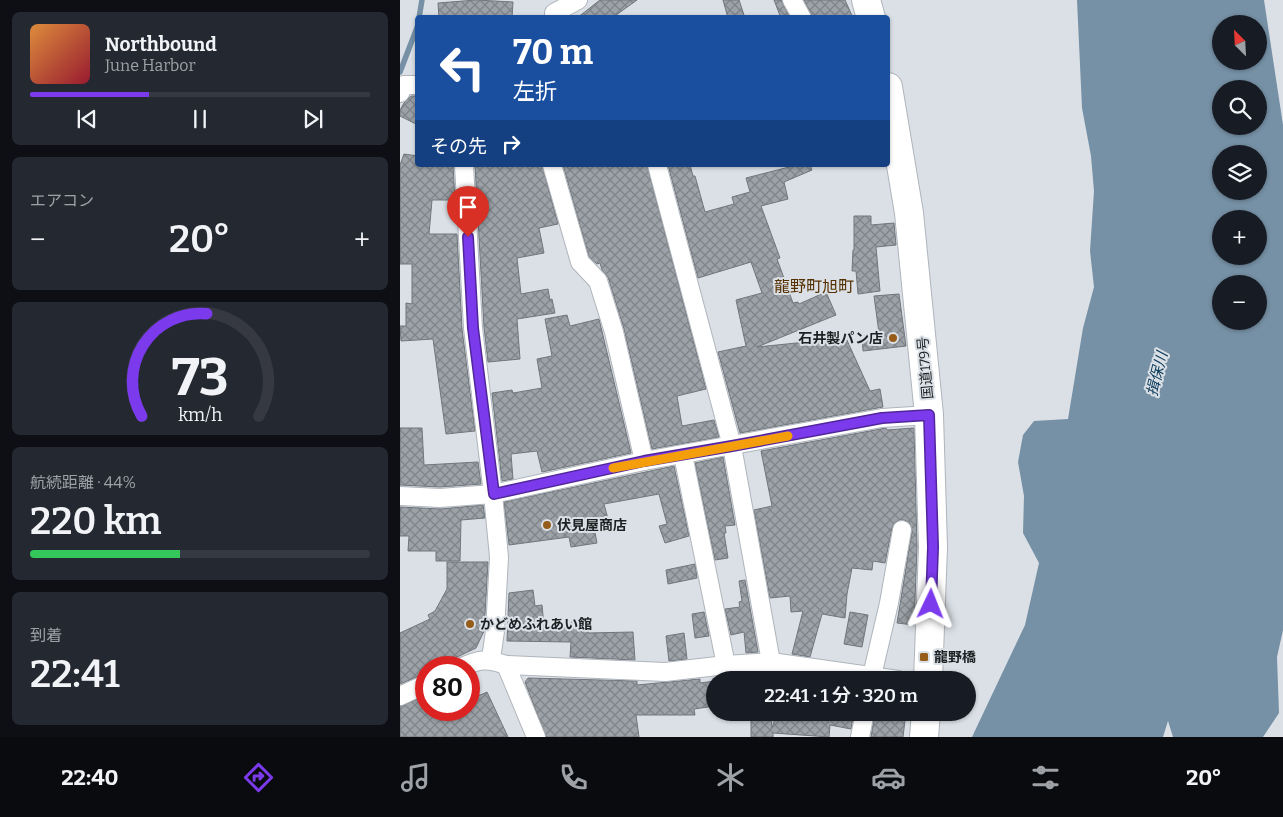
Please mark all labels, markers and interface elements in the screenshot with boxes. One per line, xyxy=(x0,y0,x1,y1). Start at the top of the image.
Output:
north arrow xyxy=(1212,15,1268,70)
map controls xyxy=(1212,15,1267,330)
text: 70 m xyxy=(513,31,593,73)
text: Northbound xyxy=(105,33,217,56)
icon: left xyxy=(430,35,495,100)
text: June Harbor xyxy=(105,56,196,75)
text: 左折 xyxy=(513,78,557,105)
button: search xyxy=(1212,80,1267,135)
icon: previous xyxy=(73,105,101,133)
icon: pause xyxy=(186,105,214,133)
icon: next xyxy=(299,105,327,133)
icon: right xyxy=(497,130,525,158)
text: その先 xyxy=(430,135,487,158)
button: layers xyxy=(1212,145,1267,200)
pin xyxy=(447,186,489,237)
text: エアコン xyxy=(30,191,94,210)
icon: arrive xyxy=(454,193,482,221)
button: + xyxy=(1212,210,1267,265)
text: 20° xyxy=(169,216,231,262)
text: − xyxy=(30,223,45,256)
text: + xyxy=(354,223,370,256)
button: − xyxy=(1212,275,1267,330)
district label: 龍野町旭町 xyxy=(774,277,854,296)
place label: 石井製パン店 xyxy=(798,330,883,347)
marker: 石井製パン店 xyxy=(887,332,899,344)
street label: 国道179号 xyxy=(914,336,937,400)
text: 73 xyxy=(171,346,229,409)
water label: 揖保川 xyxy=(1143,348,1172,398)
text: km/h xyxy=(178,404,222,426)
text: 航続距離 · 44% xyxy=(30,473,136,492)
text: 220 km xyxy=(30,498,162,544)
place label: 伏見屋商店 xyxy=(557,517,627,534)
marker: 伏見屋商店 xyxy=(541,519,553,531)
position arrow xyxy=(904,577,956,629)
place label: かどめふれあい館 xyxy=(480,616,592,633)
marker: かどめふれあい館 xyxy=(464,618,476,630)
text: 到着 xyxy=(30,626,62,645)
place label: 龍野橋 xyxy=(934,649,976,666)
text: 22:41 xyxy=(30,651,120,697)
marker: 龍野橋 xyxy=(918,651,930,663)
speed limit sign: 80 xyxy=(415,656,480,721)
text: 22:41 · 1 分 · 320 m xyxy=(764,684,918,707)
icon: directions xyxy=(241,760,276,795)
icon: music xyxy=(398,760,433,795)
icon: phone xyxy=(556,760,591,795)
icon: climate xyxy=(713,760,748,795)
icon: car xyxy=(871,760,906,795)
icon: filters xyxy=(1028,760,1063,795)
text: 22:40 xyxy=(61,764,119,791)
text: 20° xyxy=(1186,764,1222,791)

